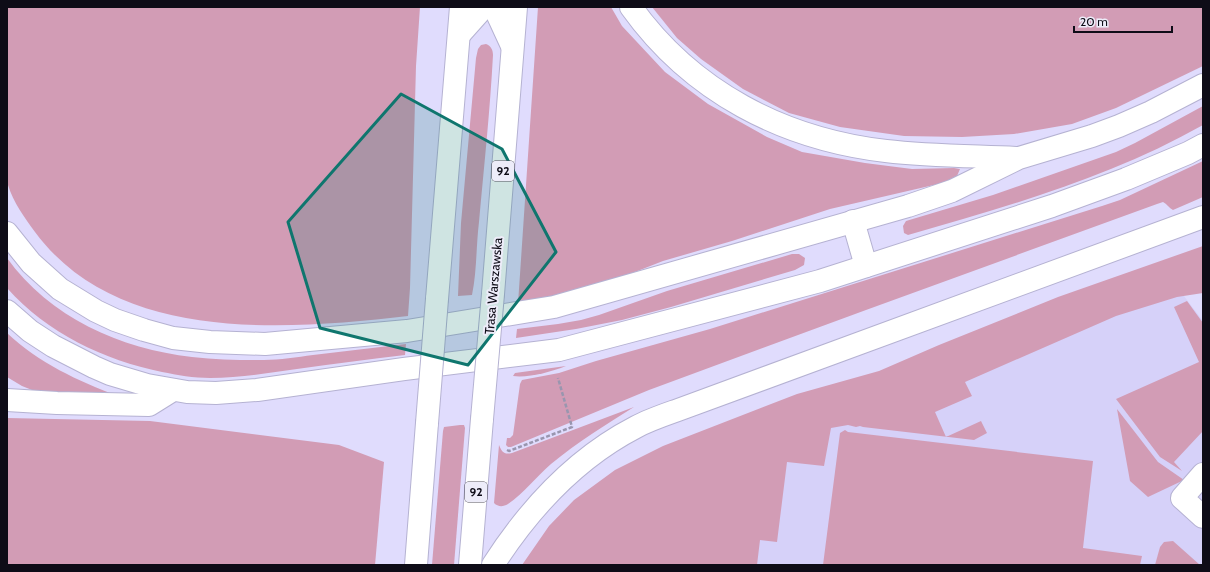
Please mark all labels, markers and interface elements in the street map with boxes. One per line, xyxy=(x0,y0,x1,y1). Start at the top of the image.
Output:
scale bar xyxy=(1074,8,1172,34)
text: 20 m xyxy=(1080,14,1108,29)
road number: 92 xyxy=(492,161,514,181)
street label: Trasa Warszawska xyxy=(481,236,505,335)
road number: 92 xyxy=(465,482,487,502)

